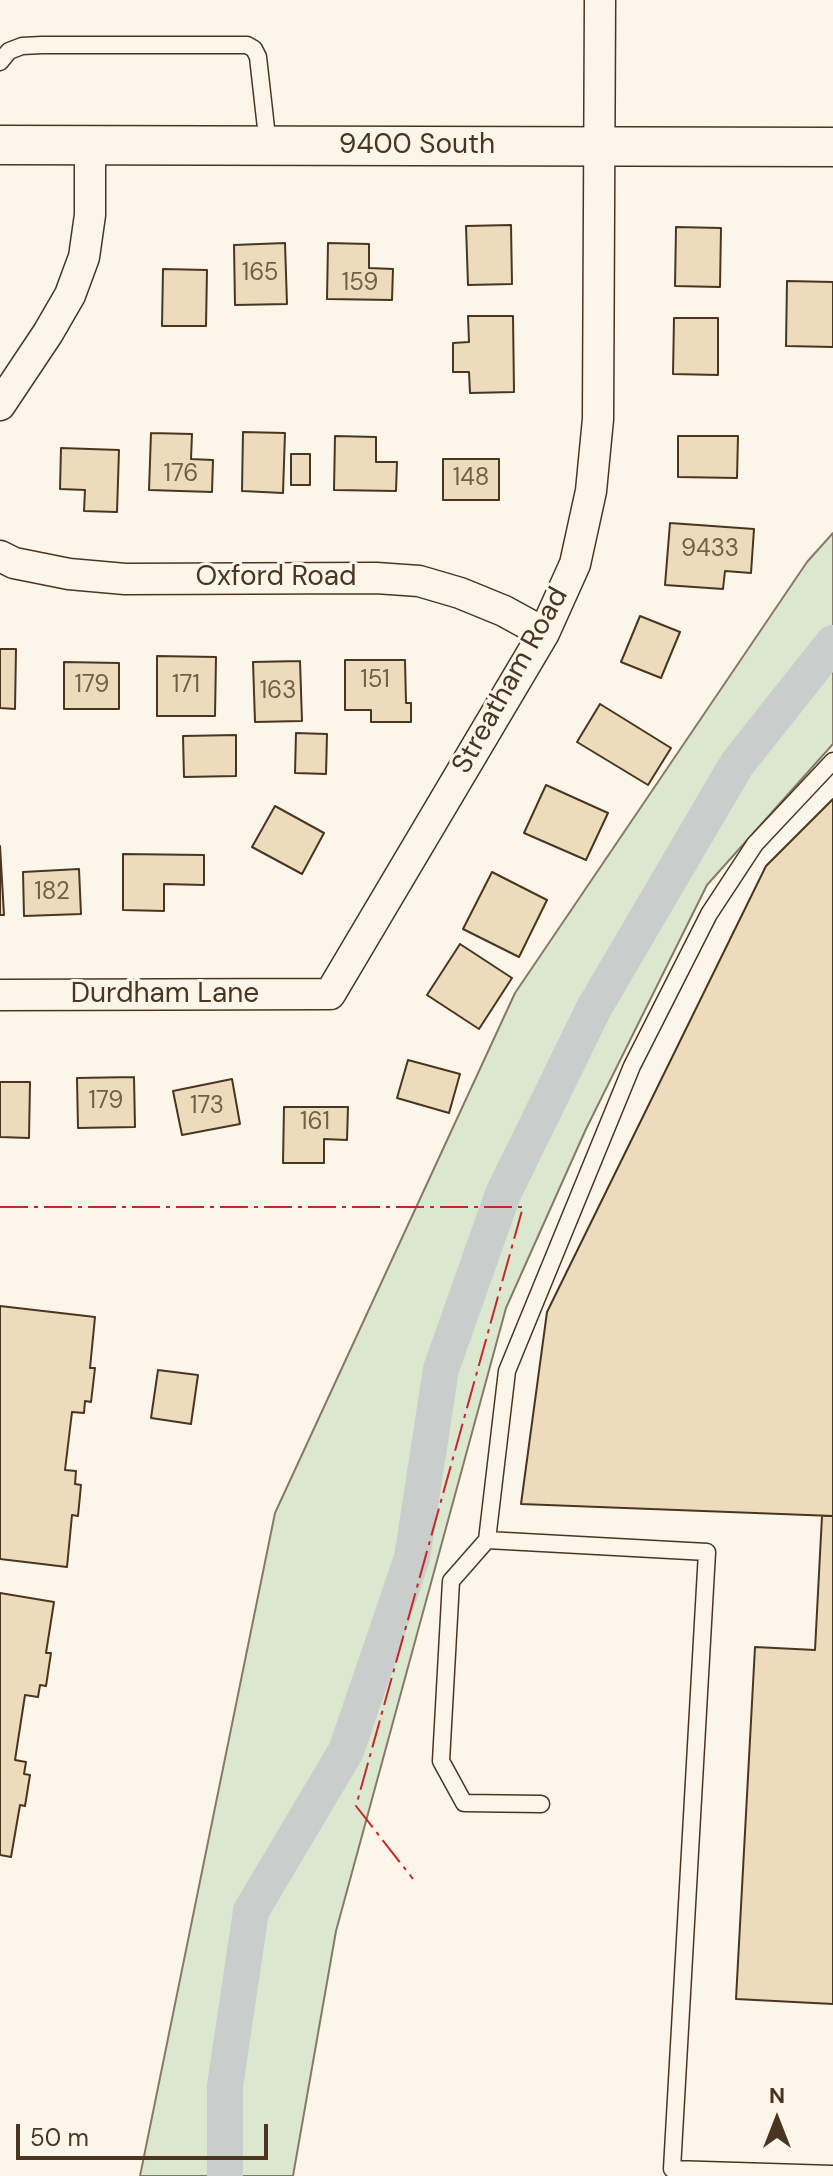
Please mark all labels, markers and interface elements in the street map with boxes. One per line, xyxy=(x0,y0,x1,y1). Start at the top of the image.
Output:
street label: 9400 South xyxy=(339,129,495,163)
house number: 165 xyxy=(242,260,278,288)
house number: 159 xyxy=(342,270,378,298)
house number: 176 xyxy=(164,461,198,489)
house number: 148 xyxy=(453,465,489,493)
house number: 9433 xyxy=(681,536,739,564)
street label: Oxford Road xyxy=(195,561,357,595)
street label: Streatham Road xyxy=(446,582,576,780)
house number: 151 xyxy=(360,667,390,695)
house number: 179 xyxy=(75,672,109,700)
house number: 171 xyxy=(172,672,200,700)
house number: 163 xyxy=(260,678,296,706)
house number: 182 xyxy=(34,879,70,907)
street label: Durdham Lane xyxy=(71,978,259,1012)
house number: 179 xyxy=(89,1088,123,1116)
house number: 173 xyxy=(190,1093,224,1121)
house number: 161 xyxy=(300,1109,330,1137)
north arrow xyxy=(737,2080,817,2160)
text: N xyxy=(769,2081,785,2110)
scale bar xyxy=(20,2108,272,2158)
text: 50 m xyxy=(30,2122,89,2153)

